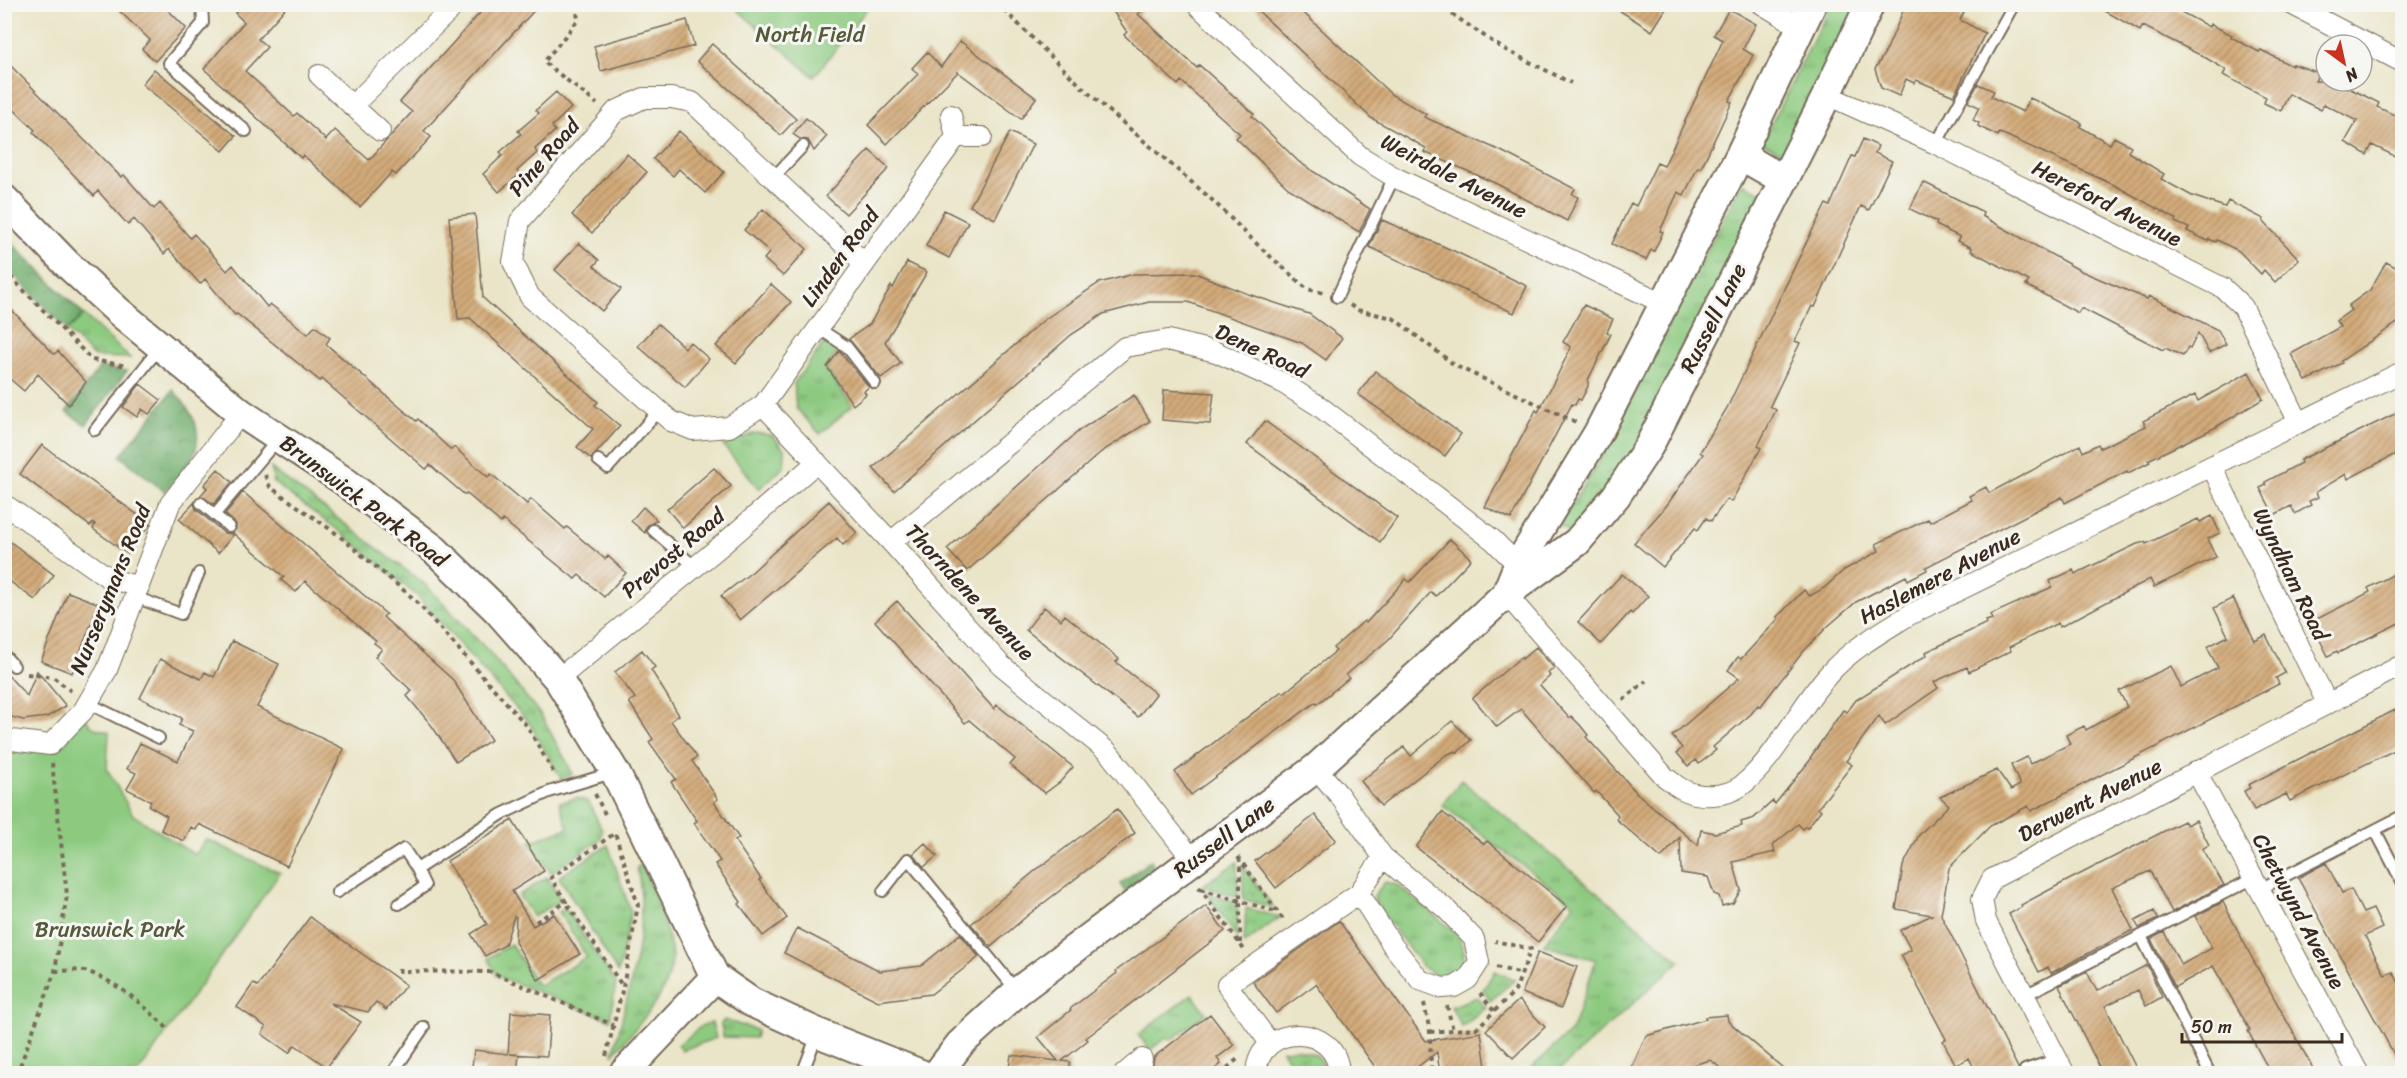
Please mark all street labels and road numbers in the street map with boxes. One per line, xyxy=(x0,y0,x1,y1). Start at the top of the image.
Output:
street label: Pine Road xyxy=(498,107,591,206)
street label: Weirdale Avenue xyxy=(1374,122,1534,230)
street label: Hereford Avenue xyxy=(2025,148,2189,258)
street label: Linden Road xyxy=(790,198,891,315)
street label: Russell Lane xyxy=(1669,256,1757,380)
street label: Dene Road xyxy=(1208,312,1317,390)
street label: Brunswick Park Road xyxy=(271,424,458,579)
street label: Nurserymans Road xyxy=(58,497,162,680)
street label: Prevost Road xyxy=(612,497,735,609)
street label: Wyndham Road xyxy=(2242,501,2341,649)
street label: Thorndene Avenue xyxy=(895,514,1045,670)
street label: Haslemere Avenue xyxy=(1852,517,2028,635)
street label: Derwent Avenue xyxy=(2011,747,2169,853)
street label: Russell Lane xyxy=(1165,786,1283,888)
street label: Chetwynd Avenue xyxy=(2241,826,2357,997)

